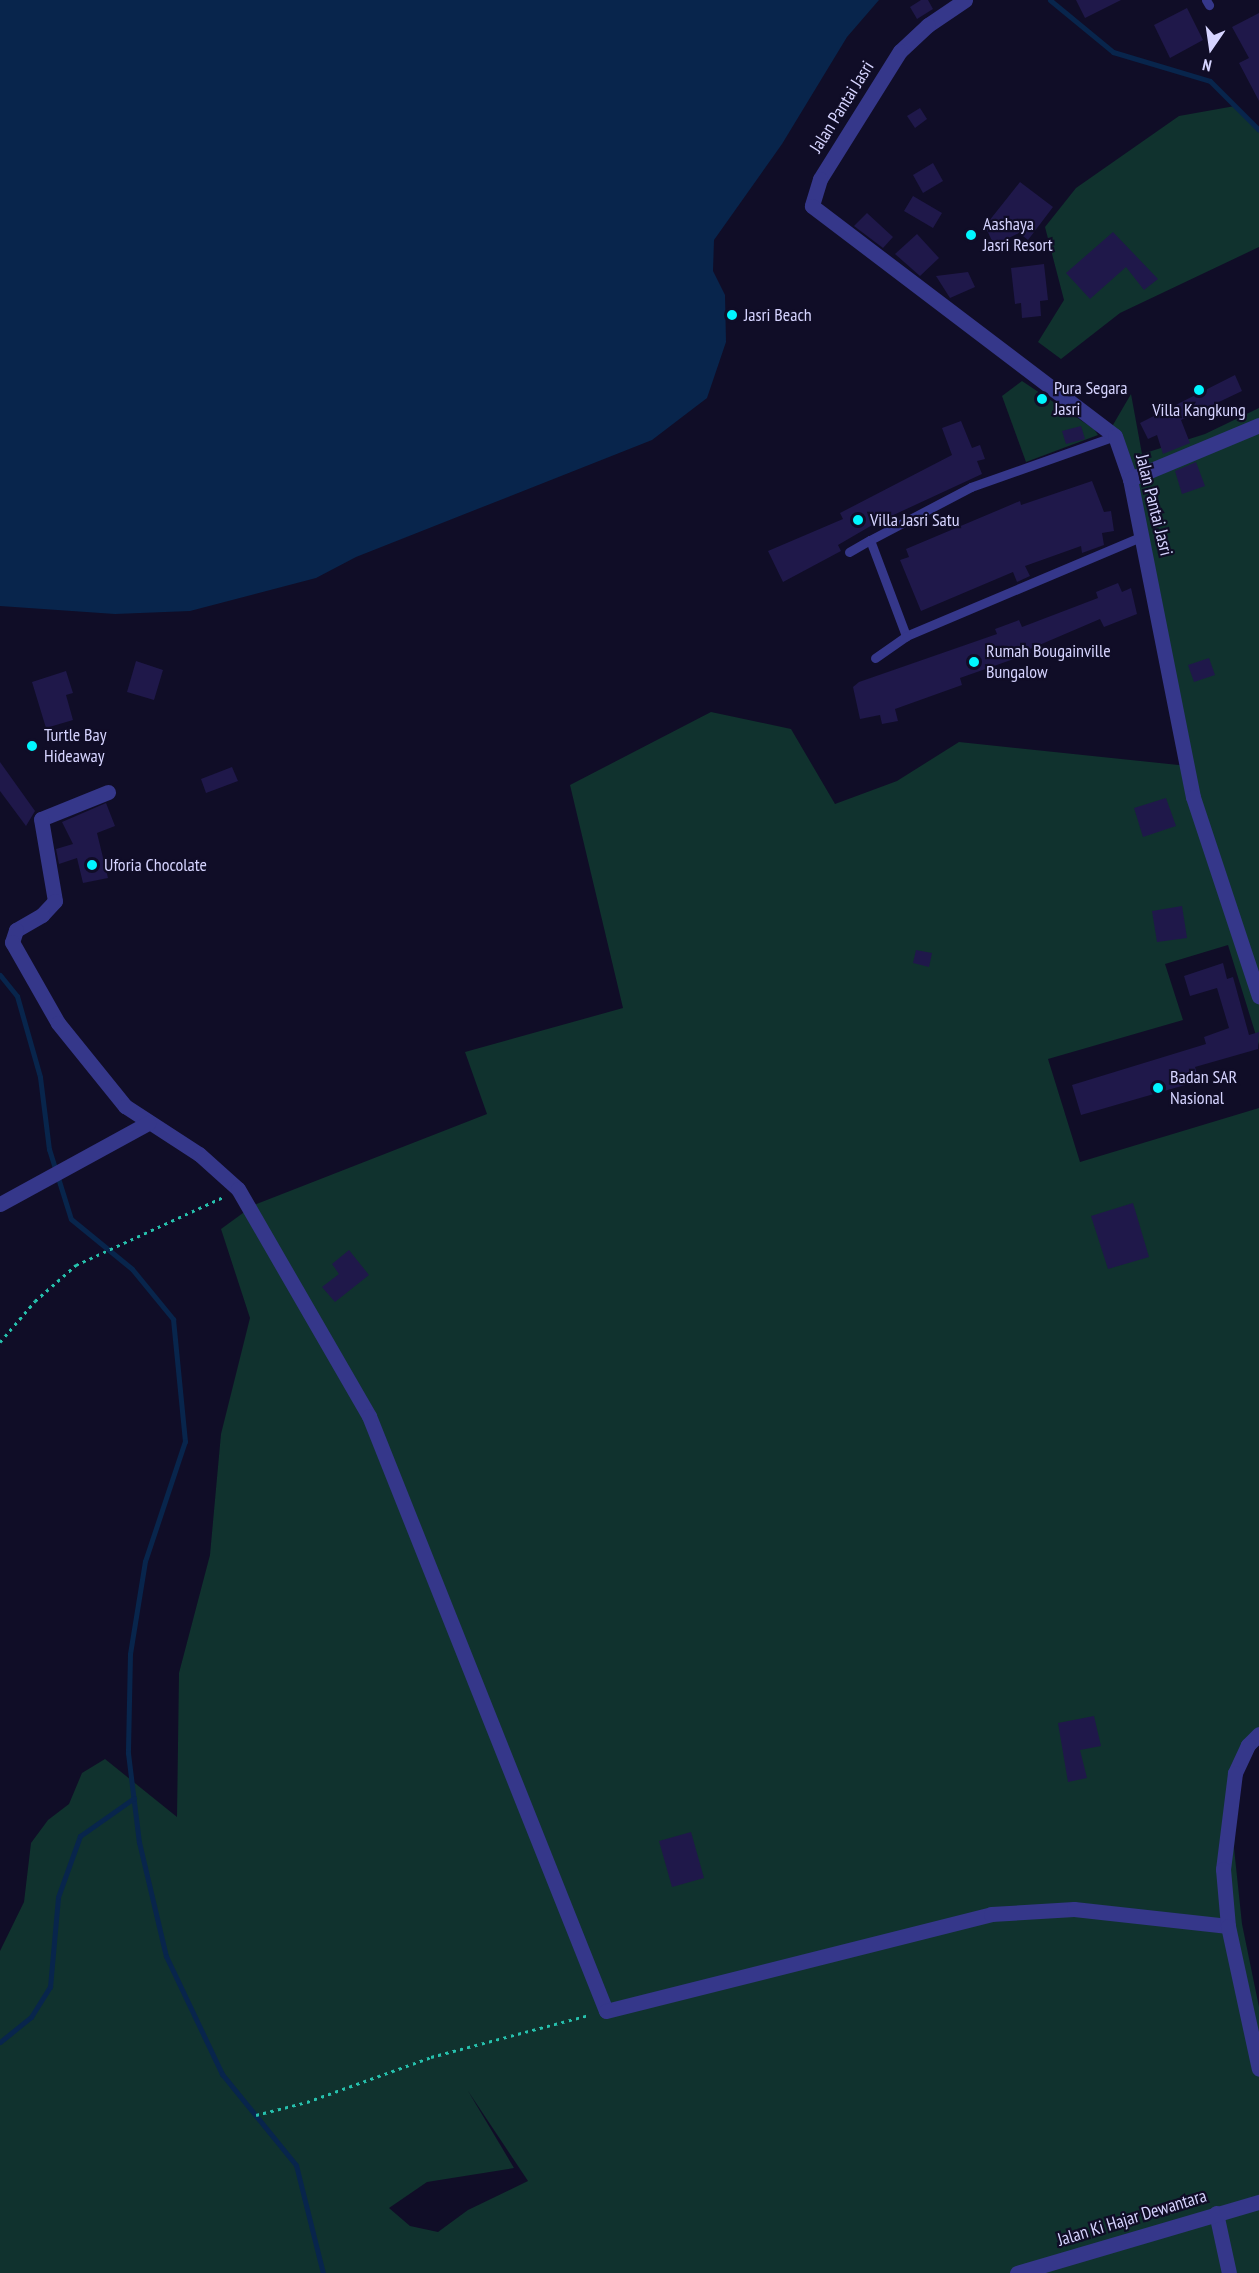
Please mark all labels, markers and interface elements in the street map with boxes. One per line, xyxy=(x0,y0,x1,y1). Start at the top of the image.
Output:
north arrow xyxy=(1181,18,1241,78)
text: N xyxy=(1200,55,1213,76)
street label: Jalan Pantai Jasri xyxy=(805,57,879,157)
place label: Aashaya Jasri Resort xyxy=(983,214,1053,256)
marker: Aashaya Jasri Resort xyxy=(964,228,978,242)
place label: Jasri Beach xyxy=(744,304,812,326)
marker: Jasri Beach xyxy=(725,308,739,322)
place label: Pura Segara Jasri xyxy=(1054,378,1127,420)
marker: Villa Kangkung xyxy=(1192,383,1206,397)
marker: Pura Segara Jasri xyxy=(1035,392,1049,406)
place label: Villa Kangkung xyxy=(1152,399,1246,421)
street label: Jalan Pantai Jasri xyxy=(1131,452,1177,558)
place label: Villa Jasri Satu xyxy=(870,509,960,531)
marker: Villa Jasri Satu xyxy=(851,513,865,527)
place label: Rumah Bougainville Bungalow xyxy=(986,641,1111,684)
marker: Rumah Bougainville Bungalow xyxy=(967,655,981,669)
place label: Turtle Bay Hideaway xyxy=(44,725,107,768)
marker: Turtle Bay Hideaway xyxy=(25,739,39,753)
place label: Uforia Chocolate xyxy=(104,854,207,876)
marker: Uforia Chocolate xyxy=(85,858,99,872)
place label: Badan SAR Nasional xyxy=(1170,1067,1237,1110)
marker: Badan SAR Nasional xyxy=(1151,1081,1165,1095)
street label: Jalan Ki Hajar Dewantara xyxy=(1055,2185,1209,2251)

